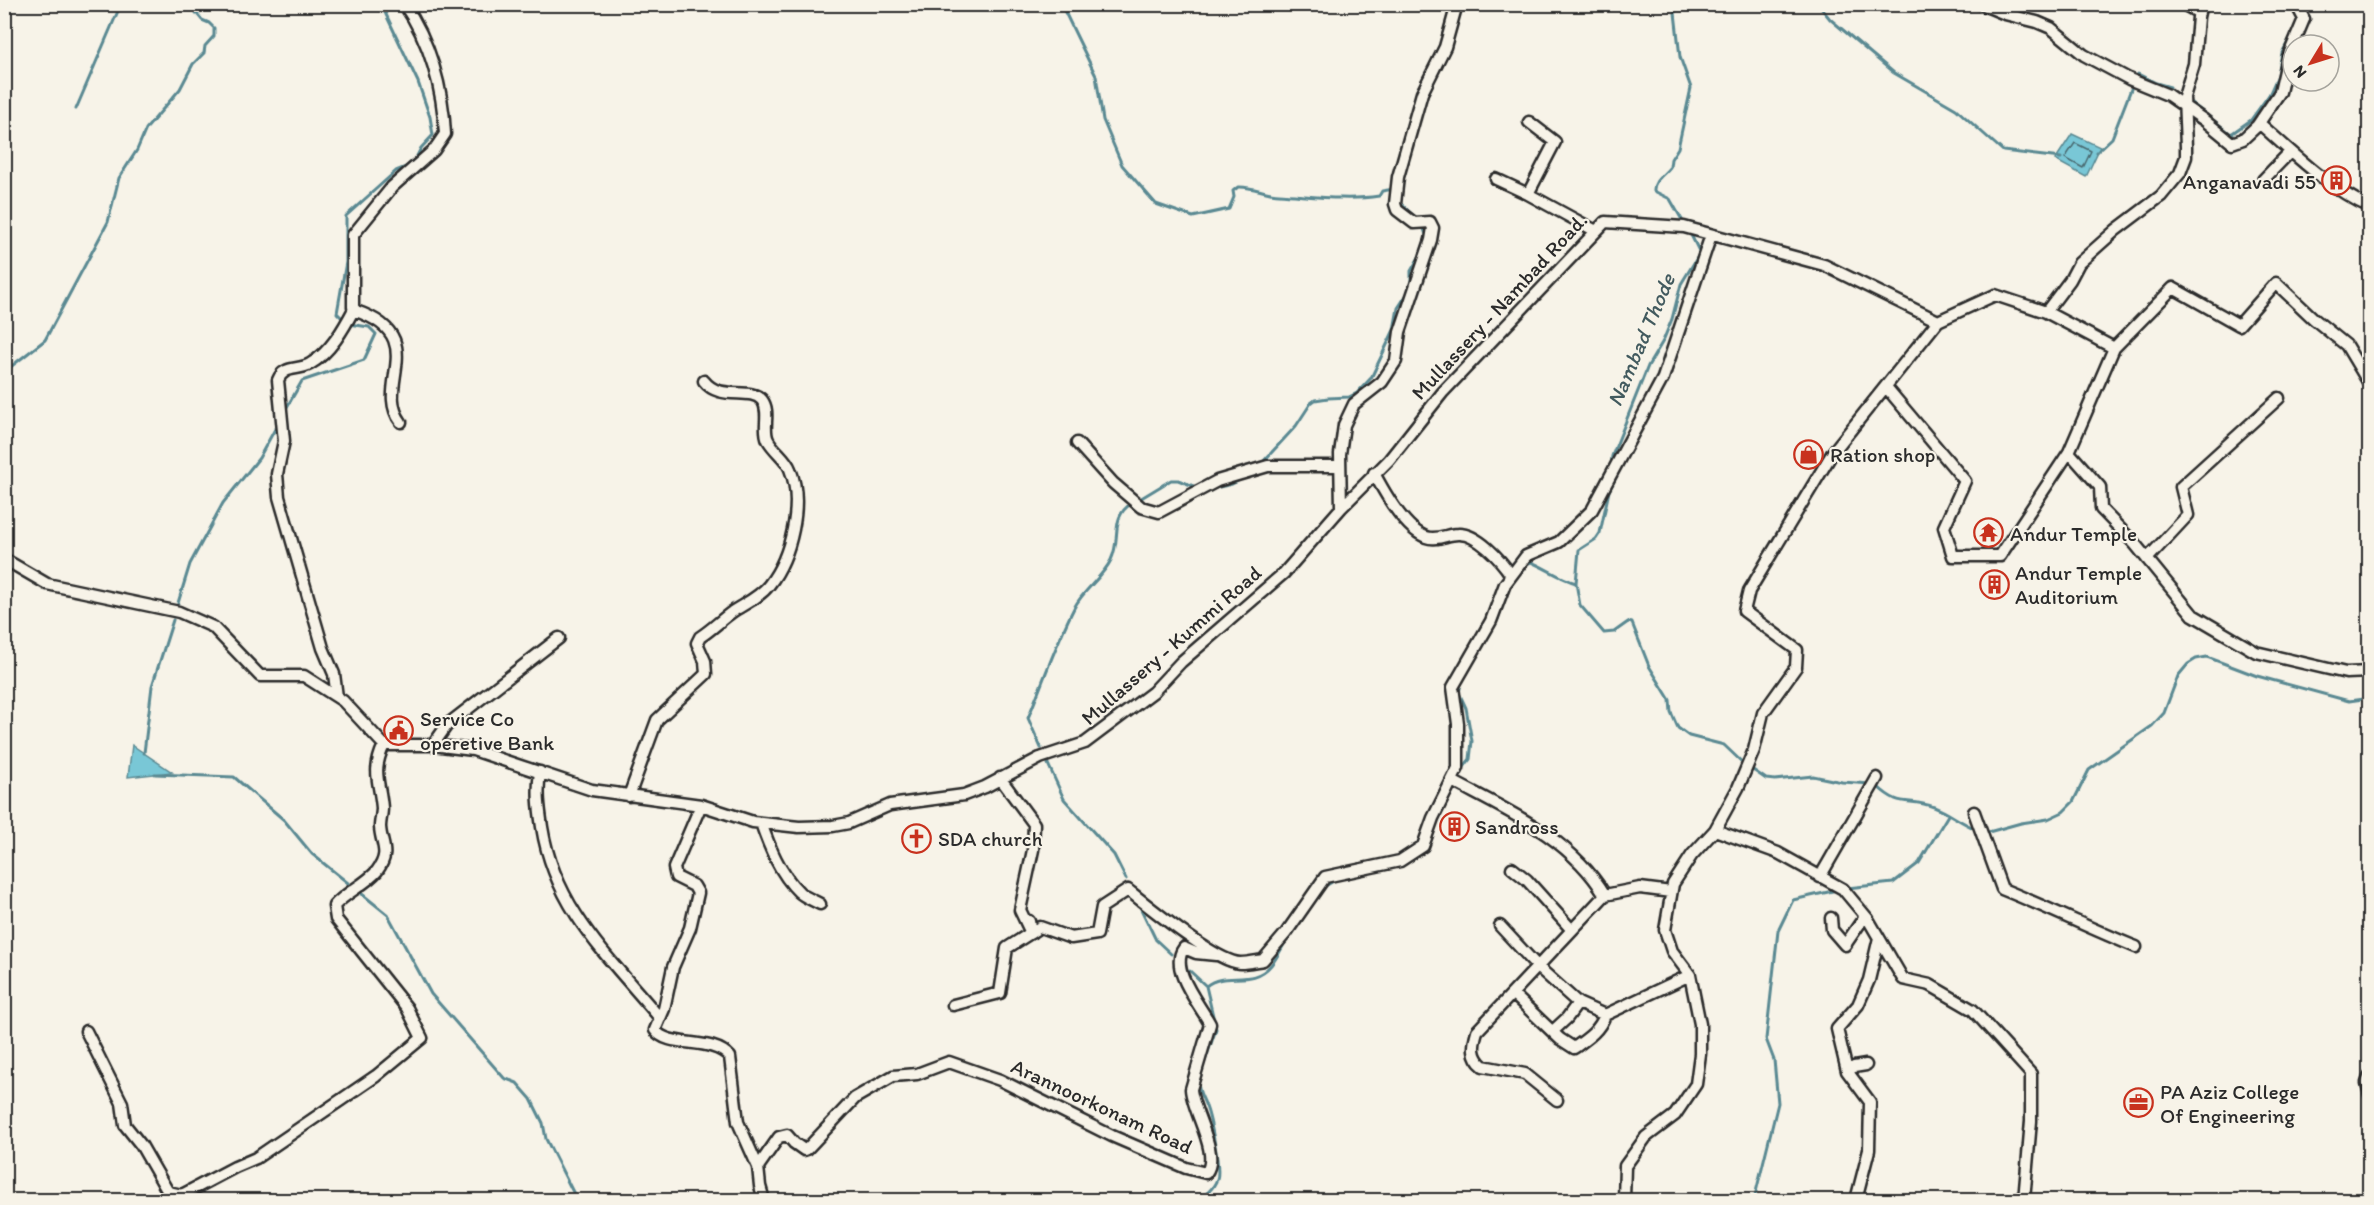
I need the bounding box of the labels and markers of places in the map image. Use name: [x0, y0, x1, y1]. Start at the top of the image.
building icon: Anganavadi 55: [2321, 165, 2353, 197]
place label: Anganavadi 55: [2183, 169, 2316, 194]
shop icon: Ration shop: [1793, 438, 1825, 470]
place label: Ration shop: [1830, 442, 1935, 467]
temple icon: Andur Temple: [1973, 517, 2005, 549]
place label: Andur Temple: [2010, 521, 2137, 546]
place label: Andur Temple Auditorium: [2015, 560, 2142, 609]
building icon: Andur Temple Auditorium: [1978, 568, 2010, 600]
place label: Service Co operetive Bank: [420, 706, 554, 755]
public building icon: Service Co operetive Bank: [383, 714, 415, 746]
building icon: Sandross: [1438, 810, 1470, 842]
place label: Sandross: [1475, 814, 1559, 839]
church icon: SDA church: [901, 822, 933, 854]
place label: SDA church: [938, 826, 1043, 851]
place label: PA Aziz College Of Engineering: [2160, 1079, 2299, 1128]
office icon: PA Aziz College Of Engineering: [2123, 1087, 2155, 1119]

